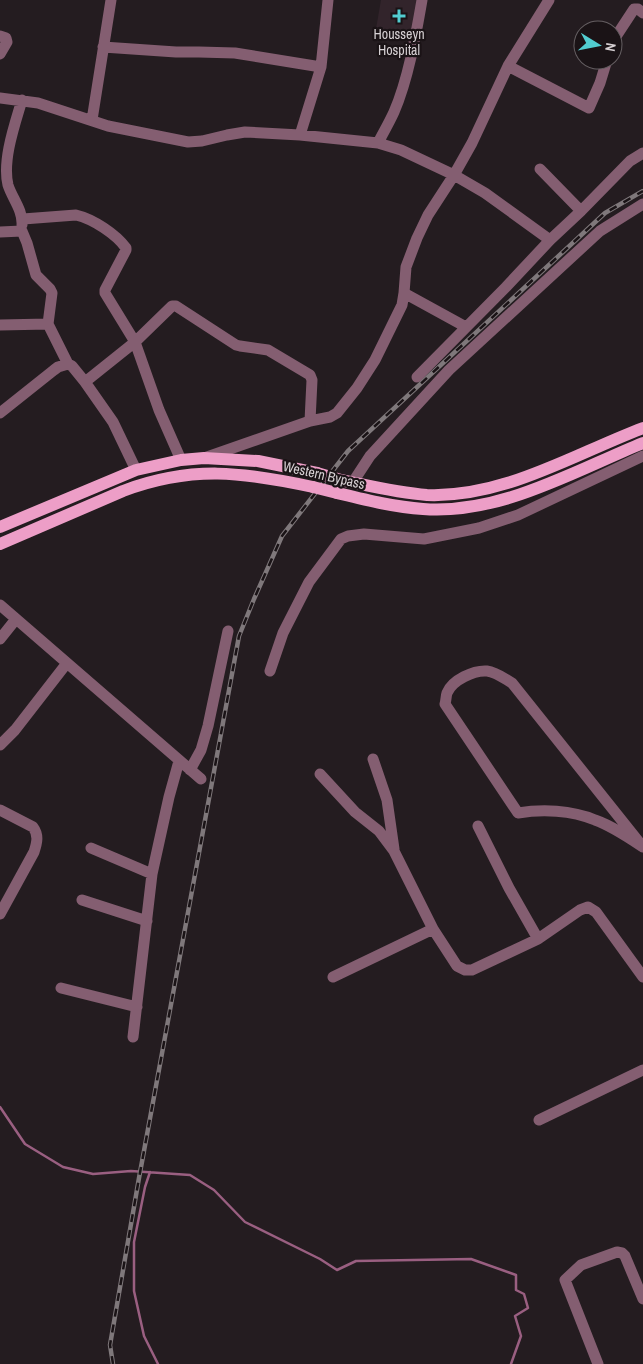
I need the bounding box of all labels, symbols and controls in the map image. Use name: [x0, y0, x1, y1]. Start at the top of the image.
marker: Housseyn Hospital: [392, 9, 406, 23]
north arrow: [573, 20, 623, 70]
place label: Housseyn Hospital: [373, 25, 425, 59]
text: N: [601, 42, 620, 53]
street label: Western Bypass: [281, 457, 367, 493]

